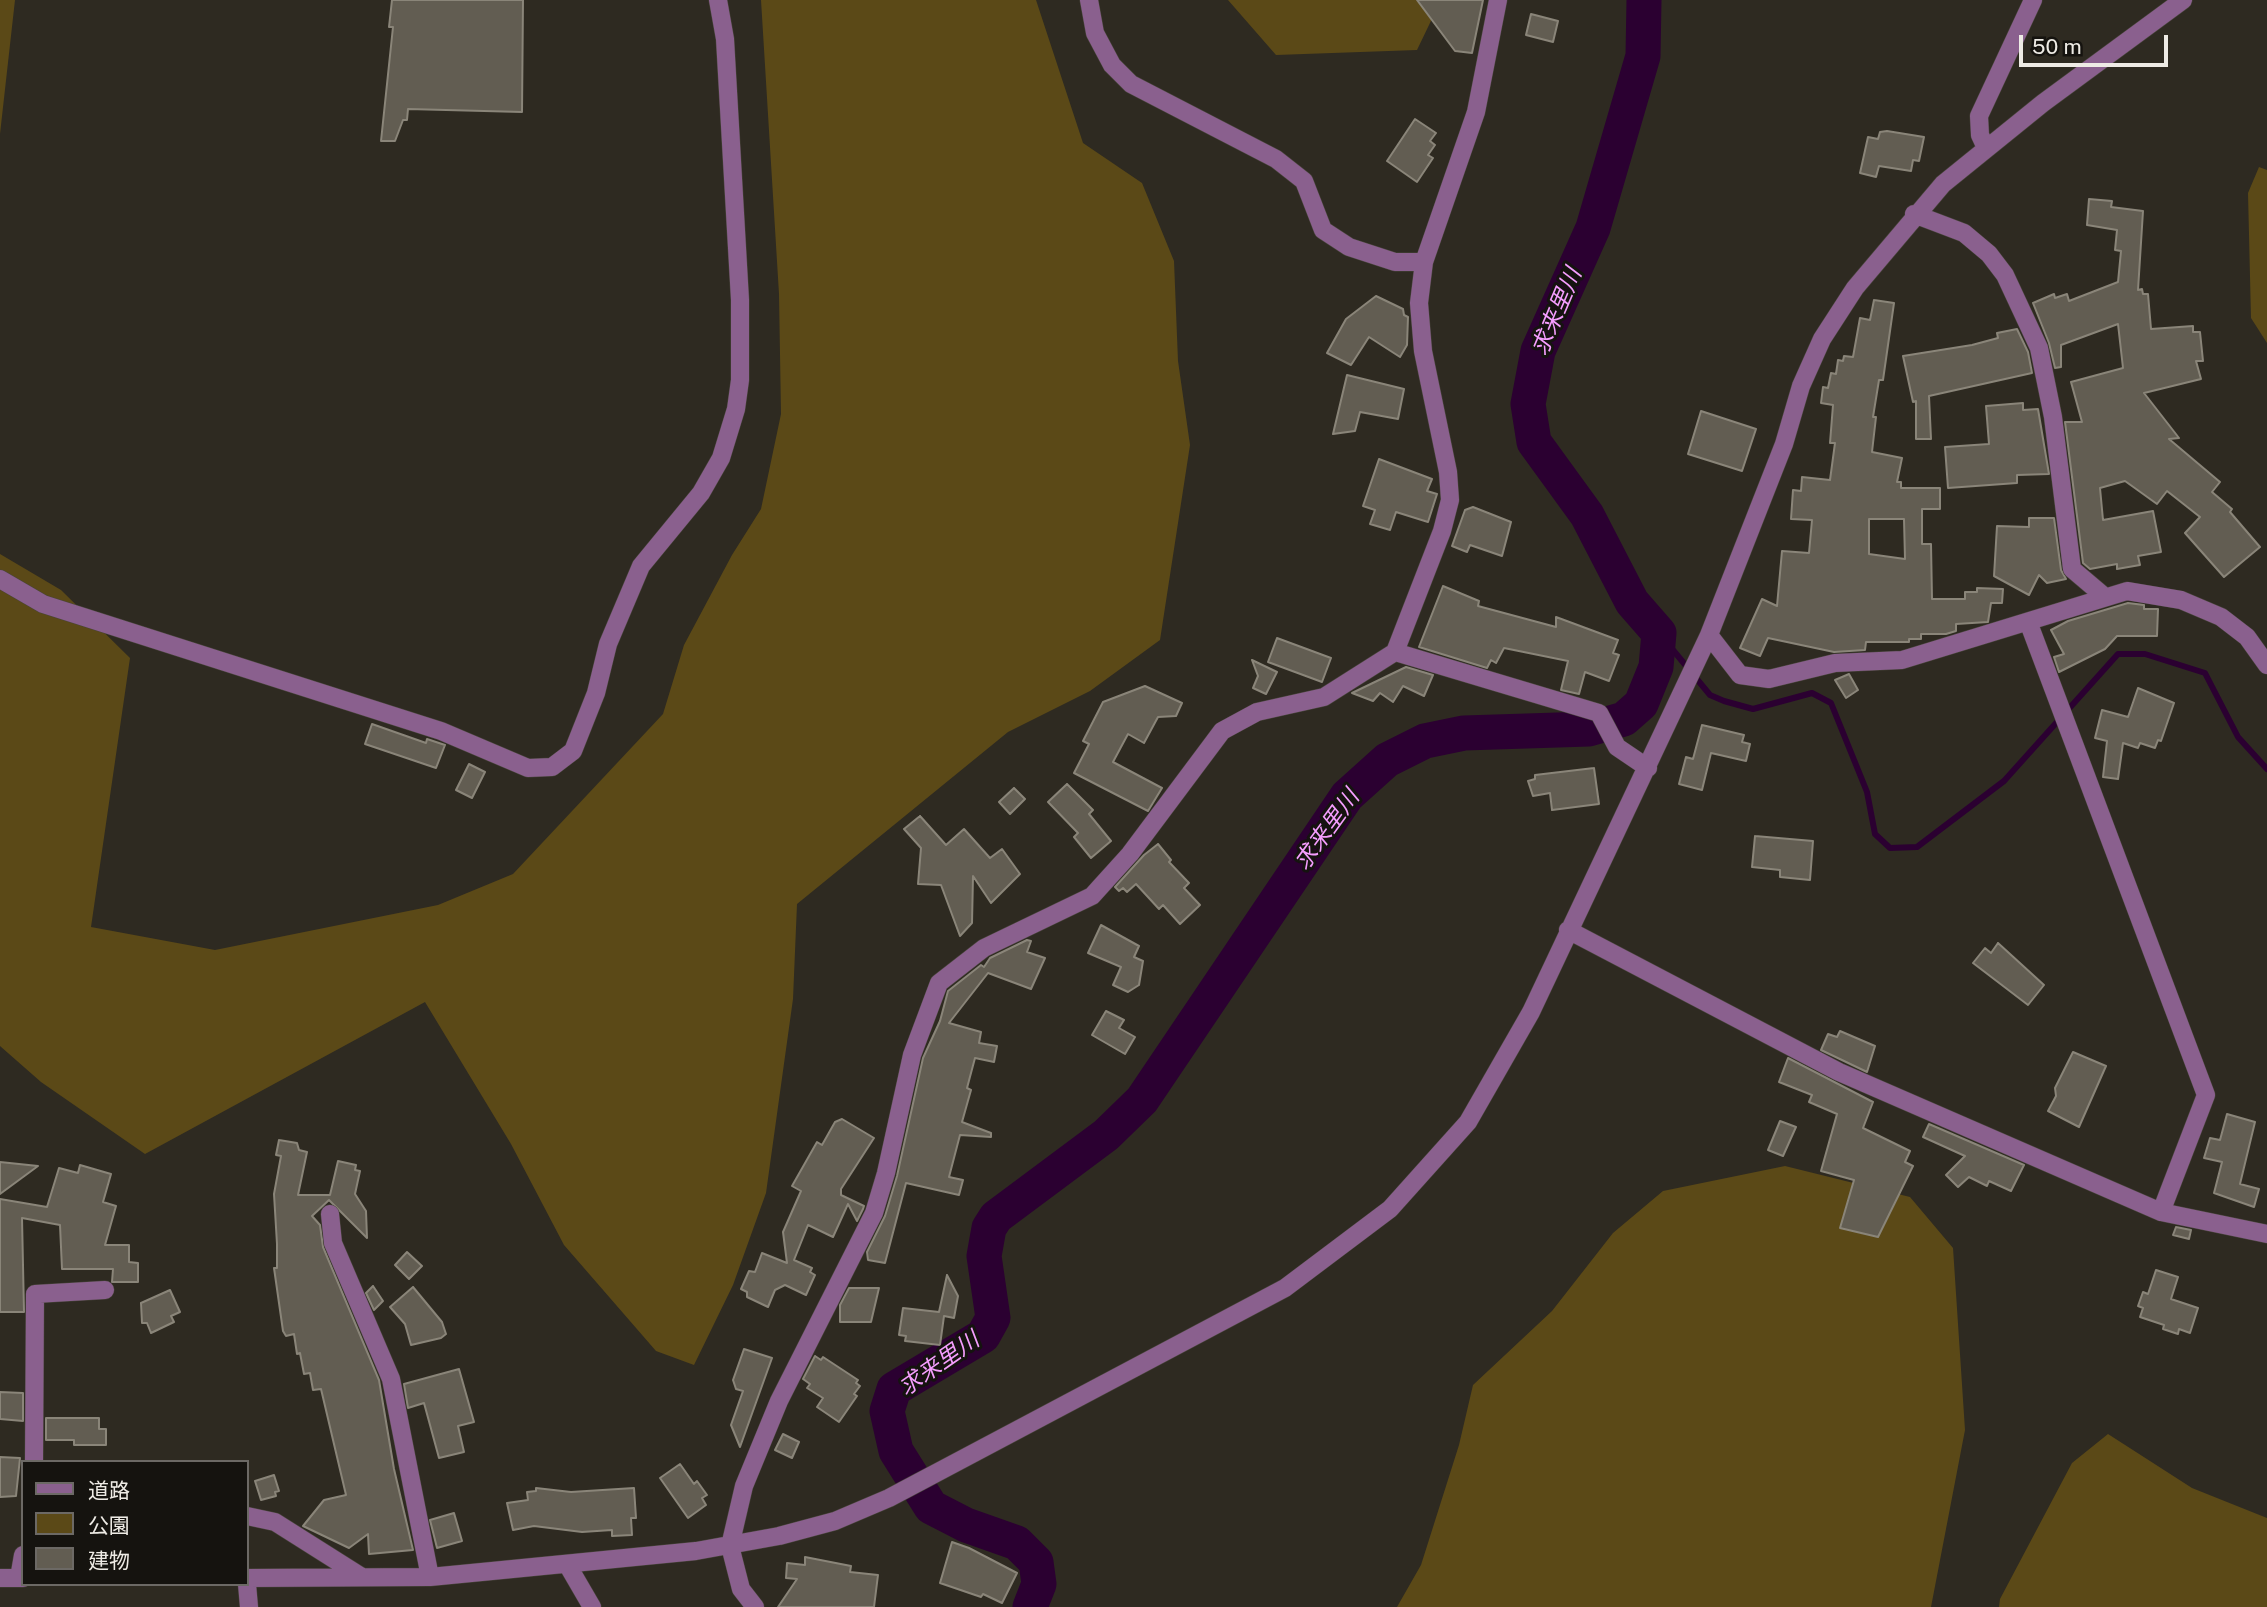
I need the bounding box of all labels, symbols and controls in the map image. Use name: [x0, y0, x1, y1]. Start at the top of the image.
scale bar: [2022, 21, 2171, 65]
text: 50 m: [2032, 34, 2082, 59]
water label: 求来里川: [1526, 264, 1588, 360]
water label: 求来里川: [1289, 785, 1365, 875]
water label: 求来里川: [893, 1326, 985, 1402]
legend: [21, 1460, 248, 1586]
text: 道路: [88, 1478, 130, 1503]
text: 公園: [88, 1513, 130, 1538]
text: 建物: [88, 1548, 130, 1573]

